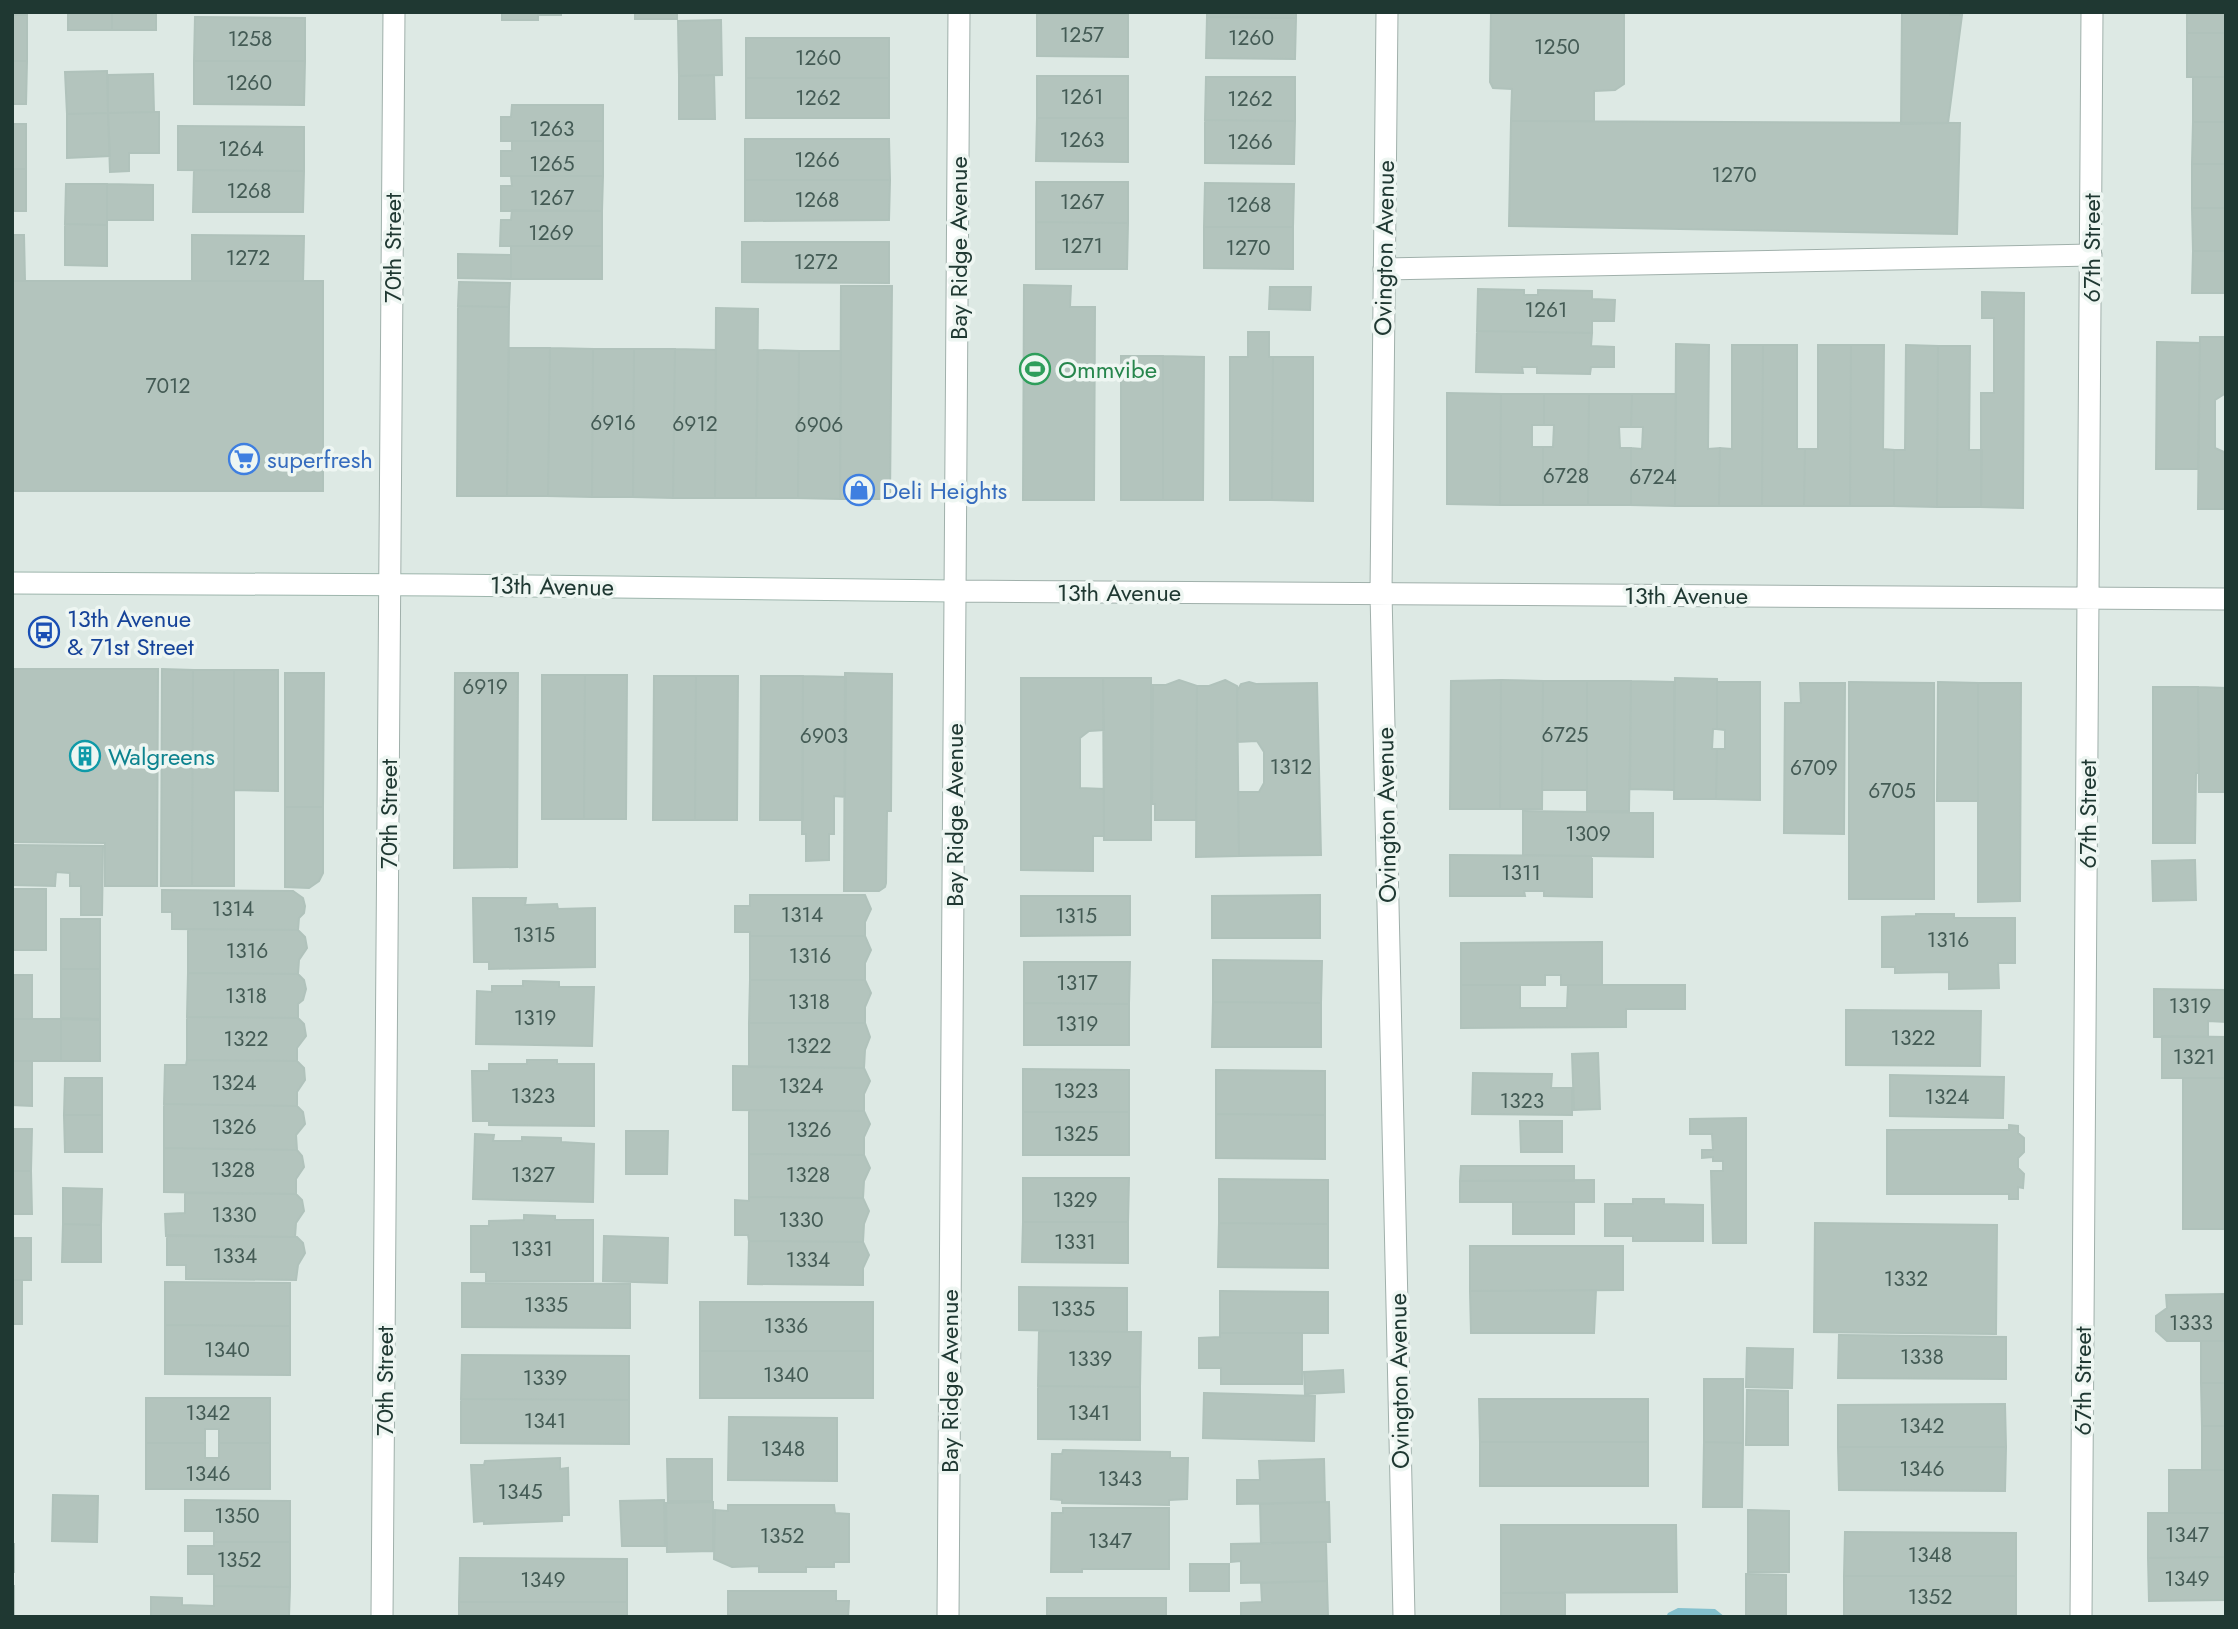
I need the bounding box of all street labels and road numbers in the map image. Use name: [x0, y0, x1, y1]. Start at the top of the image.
street label: Bay Ridge Avenue: [941, 156, 976, 340]
street label: Ovington Avenue: [1365, 160, 1403, 336]
street label: 70th Street: [375, 193, 410, 303]
street label: 67th Street: [2074, 193, 2109, 303]
street label: 13th Avenue: [490, 567, 614, 605]
street label: 13th Avenue: [1057, 575, 1181, 610]
street label: 13th Avenue: [1624, 578, 1748, 613]
street label: Bay Ridge Avenue: [937, 723, 972, 907]
street label: Ovington Avenue: [1367, 727, 1405, 903]
street label: 70th Street: [371, 759, 406, 869]
street label: 67th Street: [2070, 759, 2105, 869]
street label: Bay Ridge Avenue: [932, 1289, 967, 1473]
street label: Ovington Avenue: [1380, 1293, 1418, 1469]
street label: 70th Street: [367, 1326, 402, 1436]
street label: 67th Street: [2065, 1326, 2100, 1436]

